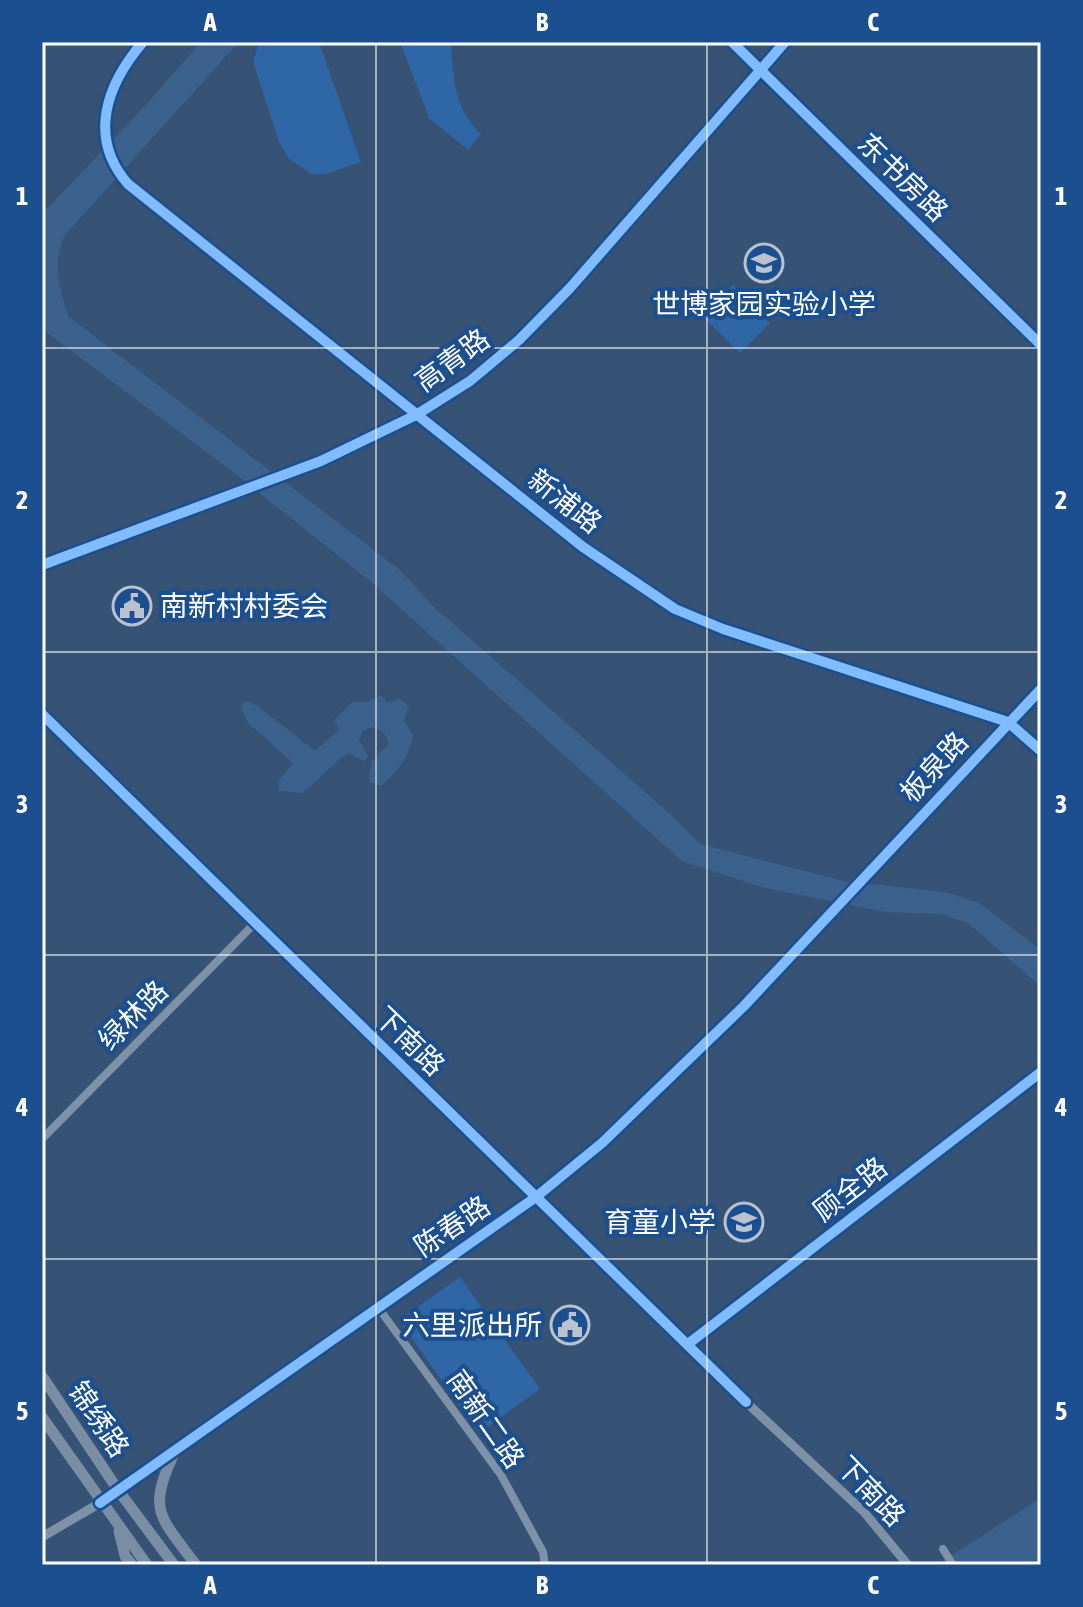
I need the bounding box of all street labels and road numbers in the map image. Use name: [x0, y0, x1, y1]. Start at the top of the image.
street label: 东书房路: [852, 127, 954, 227]
street label: 高青路: [409, 322, 495, 398]
street label: 新浦路: [522, 463, 608, 539]
street label: 板泉路: [894, 725, 974, 809]
street label: 绿林路: [92, 974, 174, 1056]
street label: 下南路: [369, 1000, 451, 1082]
street label: 顾全路: [807, 1151, 893, 1227]
street label: 陈春路: [408, 1189, 496, 1263]
street label: 南新二路: [441, 1364, 531, 1474]
street label: 锦绣路: [62, 1375, 136, 1463]
street label: 下南路: [830, 1450, 912, 1532]

